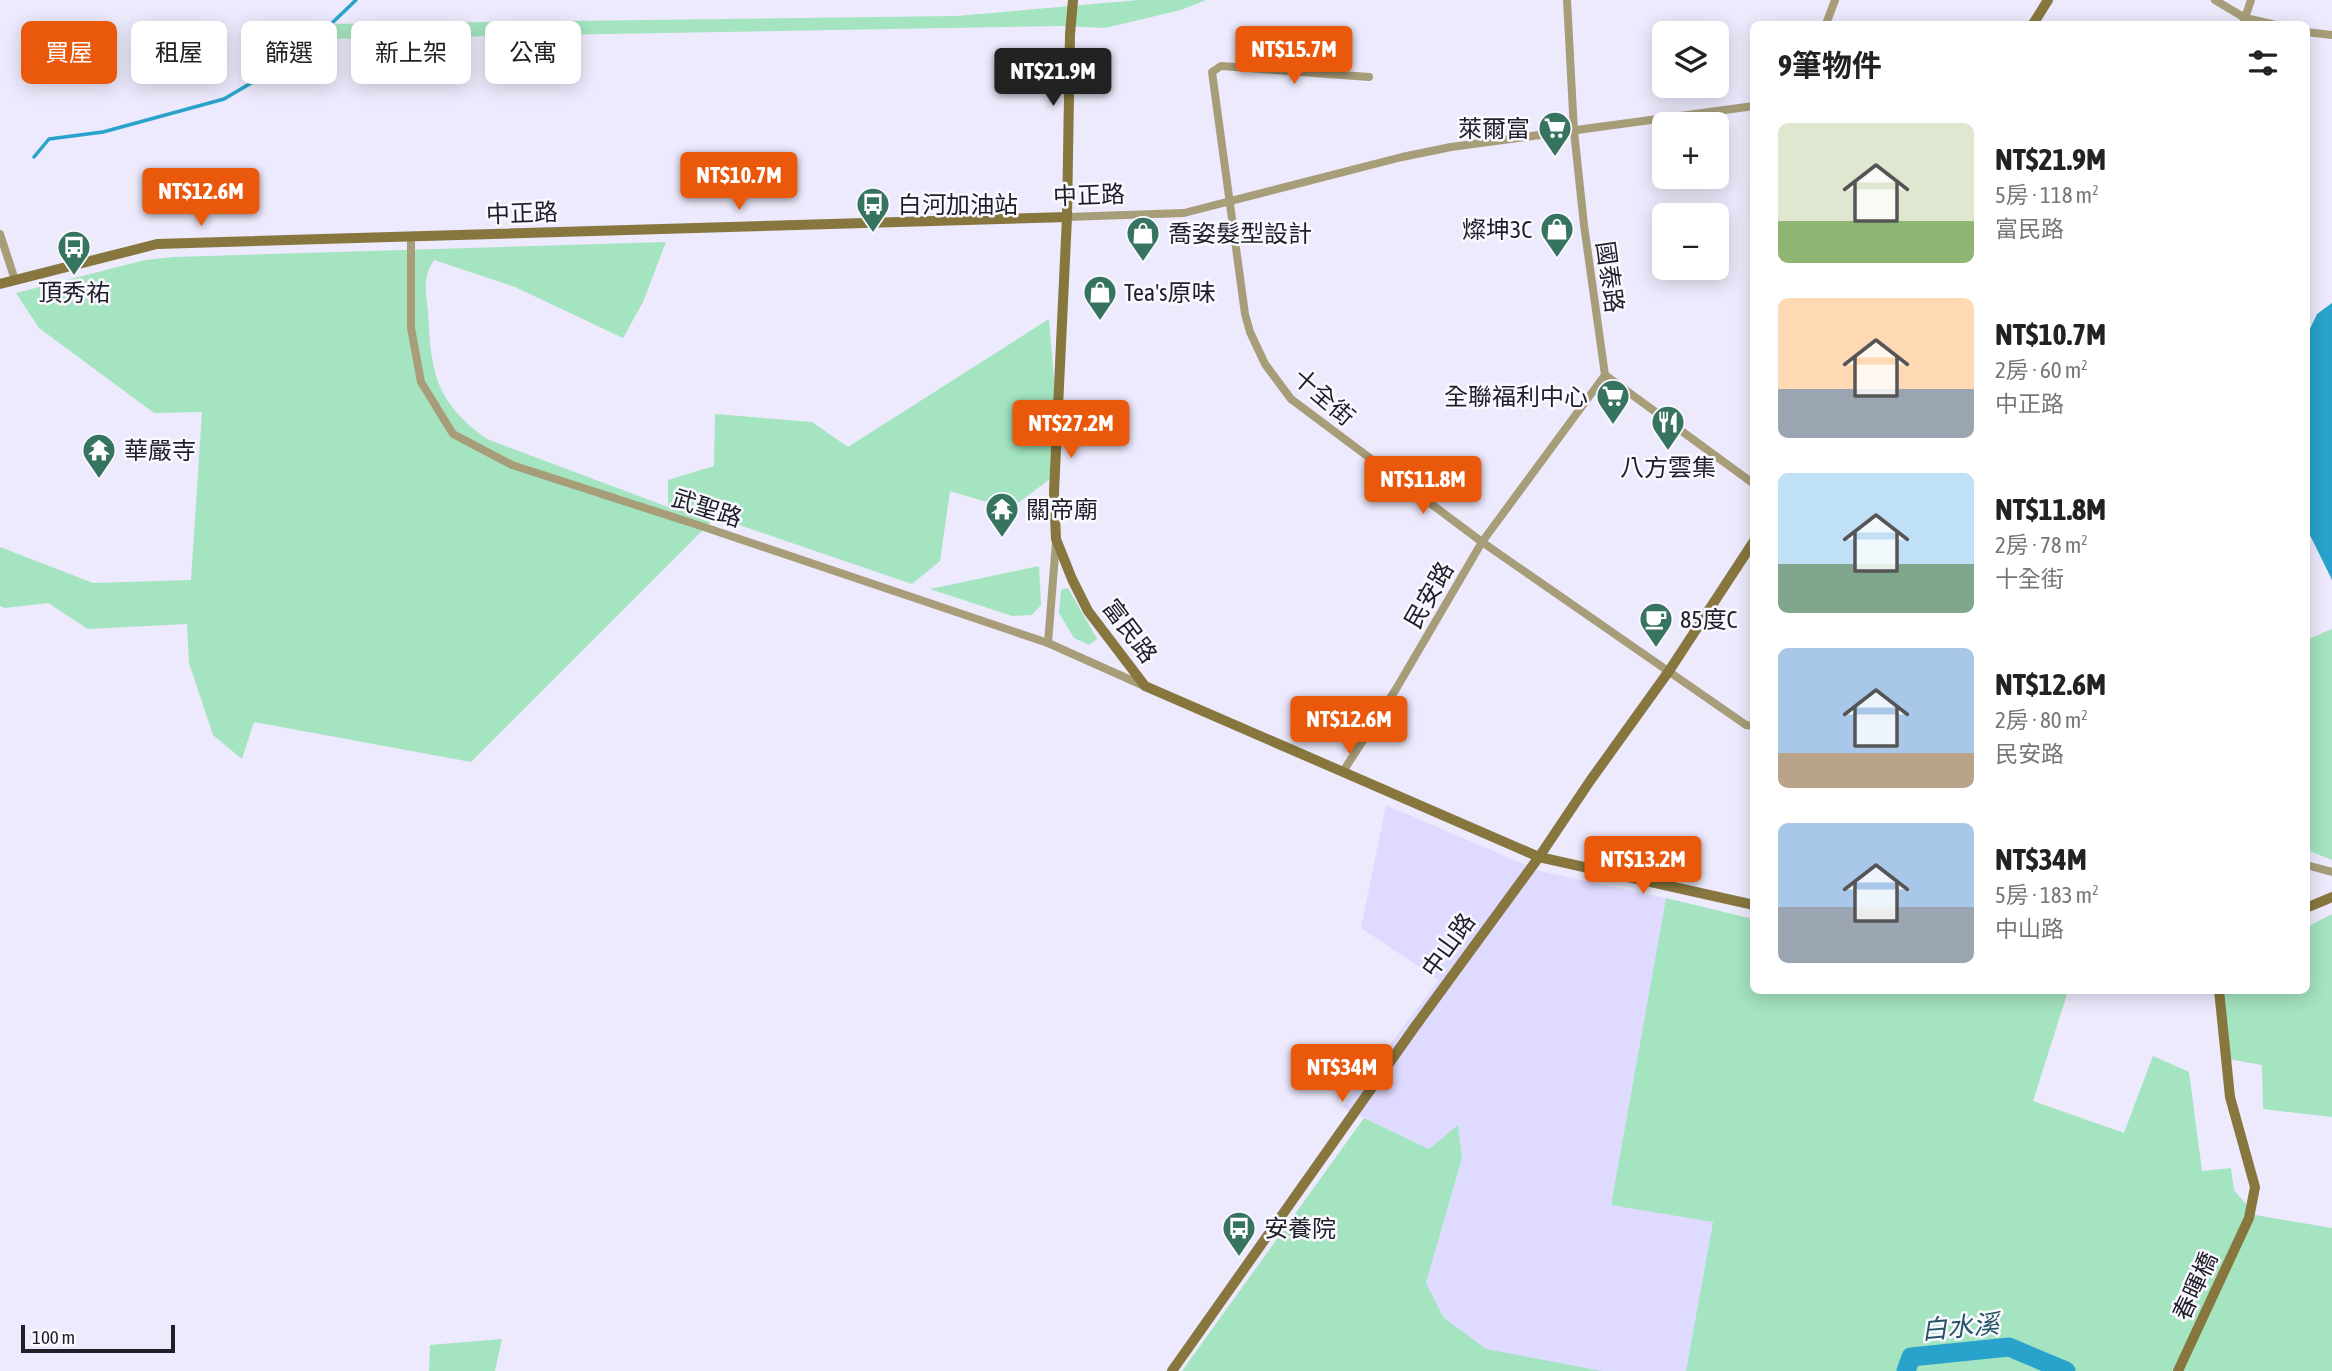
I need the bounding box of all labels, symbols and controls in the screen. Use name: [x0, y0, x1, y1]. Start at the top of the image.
chip: 買屋: [21, 21, 117, 84]
chip: 租屋: [131, 21, 227, 84]
chip: 篩選: [241, 21, 337, 84]
chip: 新上架: [351, 21, 471, 84]
chip: 公寓: [485, 21, 581, 84]
map controls: [1652, 21, 1729, 280]
button: layers: [1652, 21, 1729, 98]
pin: NT$15.7M: [1222, 27, 1366, 86]
text: NT$15.7M: [1251, 36, 1337, 62]
icon: filters: [2244, 44, 2282, 82]
pin: NT$21.9M: [981, 48, 1125, 108]
text: 9筆物件: [1778, 48, 1882, 82]
text: NT$21.9M: [1010, 58, 1096, 84]
supermarket icon: 萊爾富: [1536, 109, 1574, 158]
button: +: [1652, 112, 1729, 189]
place label: 萊爾富: [1458, 115, 1530, 142]
text: NT$21.9M: [1995, 142, 2106, 176]
icon: home: [1834, 151, 1918, 235]
pin: NT$10.7M: [667, 152, 811, 212]
text: NT$10.7M: [696, 162, 782, 188]
pin: NT$12.6M: [129, 168, 273, 228]
text: NT$12.6M: [158, 178, 244, 204]
street label: 中正路: [1053, 180, 1125, 210]
text: 5房 · 118 m²: [1995, 182, 2099, 208]
bus stop icon: 白河加油站: [854, 185, 892, 234]
place label: 白河加油站: [898, 191, 1018, 218]
street label: 中正路: [486, 198, 558, 228]
button: −: [1652, 203, 1729, 280]
shop icon: 燦坤3C: [1538, 210, 1576, 259]
shop icon: 喬姿髮型設計: [1124, 214, 1162, 263]
place label: 燦坤3C: [1462, 216, 1532, 243]
text: 富民路: [1995, 216, 2064, 242]
place label: 喬姿髮型設計: [1168, 220, 1312, 247]
bus stop icon: 頂秀祐: [55, 228, 93, 277]
street label: 國泰路: [1592, 239, 1628, 315]
shop icon: Tea's原味: [1081, 273, 1119, 322]
place label: 頂秀祐: [38, 279, 110, 306]
place label: Tea's原味: [1124, 279, 1216, 306]
text: NT$10.7M: [1995, 317, 2106, 351]
icon: home: [1834, 326, 1918, 410]
text: 2房 · 60 m²: [1995, 357, 2088, 383]
street label: 十全街: [1288, 363, 1360, 431]
supermarket icon: 全聯福利中心: [1594, 377, 1632, 426]
place label: 全聯福利中心: [1444, 383, 1588, 410]
text: 中正路: [1995, 391, 2064, 417]
pin: NT$27.2M: [999, 400, 1143, 460]
restaurant icon: 八方雲集: [1649, 403, 1687, 452]
text: NT$27.2M: [1028, 410, 1114, 436]
temple icon: 華嚴寺: [80, 431, 118, 480]
place label: 華嚴寺: [124, 437, 196, 464]
place label: 八方雲集: [1620, 454, 1716, 481]
pin: NT$11.8M: [1351, 456, 1495, 516]
text: NT$11.8M: [1380, 466, 1466, 492]
street label: 武聖路: [669, 484, 745, 532]
temple icon: 關帝廟: [983, 490, 1021, 539]
text: NT$11.8M: [1995, 492, 2106, 526]
place label: 關帝廟: [1026, 496, 1098, 523]
icon: home: [1834, 501, 1918, 585]
text: 2房 · 78 m²: [1995, 532, 2088, 558]
street label: 民安路: [1399, 557, 1459, 633]
text: 十全街: [1995, 566, 2064, 592]
street label: 富民路: [1098, 594, 1162, 668]
cafe icon: 85度C: [1637, 600, 1675, 649]
place label: 85度C: [1680, 606, 1738, 633]
text: NT$12.6M: [1995, 667, 2106, 701]
icon: home: [1834, 676, 1918, 760]
pin: NT$12.6M: [1277, 696, 1421, 756]
text: NT$12.6M: [1306, 706, 1392, 732]
text: 2房 · 80 m²: [1995, 707, 2088, 733]
text: 民安路: [1995, 741, 2064, 767]
pin: NT$13.2M: [1571, 836, 1715, 896]
text: NT$34M: [1995, 842, 2087, 876]
text: NT$13.2M: [1600, 846, 1686, 872]
icon: home: [1834, 851, 1918, 935]
text: 5房 · 183 m²: [1995, 882, 2099, 908]
street label: 中山路: [1416, 908, 1480, 982]
text: 中山路: [1995, 916, 2064, 942]
pin: NT$34M: [1285, 1044, 1399, 1104]
text: NT$34M: [1307, 1054, 1377, 1080]
bus stop icon: 安養院: [1220, 1209, 1258, 1258]
place label: 安養院: [1264, 1215, 1336, 1242]
street label: 春暉橋: [2168, 1248, 2222, 1324]
water label: 白水溪: [1920, 1308, 2004, 1345]
scale bar: [21, 1322, 175, 1354]
text: 100 m: [32, 1326, 75, 1348]

